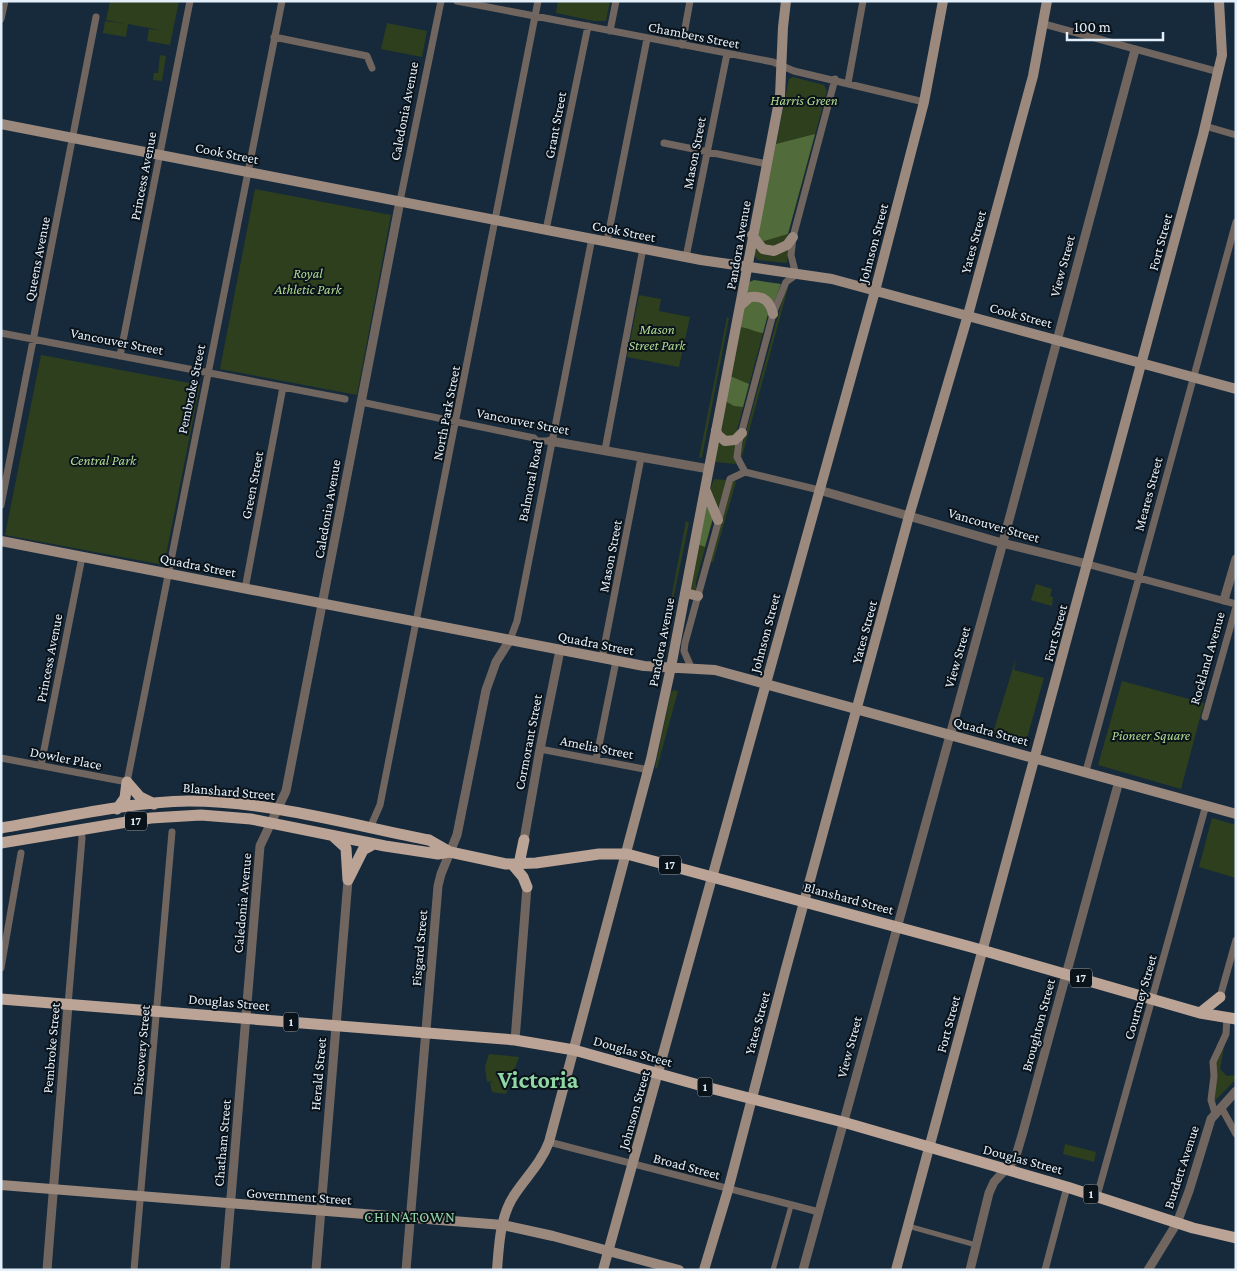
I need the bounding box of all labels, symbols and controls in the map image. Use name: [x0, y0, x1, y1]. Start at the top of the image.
scale bar: [1067, 10, 1163, 42]
street label: Chambers Street: [647, 18, 741, 52]
text: 100 m: [1074, 19, 1111, 35]
street label: Caledonia Avenue: [387, 60, 421, 162]
street label: Grant Street: [541, 90, 569, 160]
park label: Harris Green: [770, 92, 838, 108]
street label: Mason Street: [679, 115, 709, 191]
street label: Princess Avenue: [127, 130, 159, 222]
street label: Cook Street: [194, 139, 260, 167]
street label: Pandora Avenue: [722, 199, 754, 291]
street label: Johnson Street: [854, 201, 891, 286]
street label: Yates Street: [957, 208, 989, 275]
street label: Fort Street: [1145, 211, 1175, 272]
street label: Queens Avenue: [21, 215, 53, 303]
street label: Cook Street: [591, 217, 657, 245]
street label: View Street: [1046, 233, 1078, 299]
park label: Royal Athletic Park: [273, 265, 342, 297]
street label: Cook Street: [988, 299, 1054, 331]
park label: Mason Street Park: [629, 321, 686, 353]
street label: Vancouver Street: [69, 324, 165, 358]
street label: Pembroke Street: [174, 342, 208, 435]
street label: North Park Street: [429, 364, 463, 462]
street label: Vancouver Street: [475, 404, 571, 438]
street label: Balmoral Road: [514, 439, 546, 523]
street label: Green Street: [238, 449, 266, 520]
park label: Central Park: [70, 452, 137, 468]
street label: Meares Street: [1130, 455, 1166, 533]
street label: Caledonia Avenue: [310, 458, 344, 560]
street label: Vancouver Street: [946, 504, 1042, 546]
street label: Mason Street: [595, 518, 625, 594]
street label: Quadra Street: [159, 550, 238, 580]
street label: Johnson Street: [746, 591, 783, 676]
street label: Pandora Avenue: [645, 596, 677, 688]
street label: Yates Street: [848, 598, 880, 665]
street label: Fort Street: [1040, 602, 1070, 663]
street label: Rockland Avenue: [1186, 610, 1228, 706]
street label: Princess Avenue: [33, 612, 65, 704]
street label: View Street: [941, 624, 974, 690]
street label: Quadra Street: [557, 628, 636, 658]
street label: Cormorant Street: [511, 692, 545, 791]
street label: Quadra Street: [952, 713, 1031, 749]
park label: Pioneer Square: [1112, 727, 1191, 743]
street label: Amelia Street: [559, 732, 636, 762]
street label: Dowler Place: [29, 743, 103, 773]
street label: Blanshard Street: [182, 779, 276, 803]
road number: 17: [125, 811, 147, 830]
street label: Caledonia Avenue: [230, 852, 254, 954]
road number: 17: [659, 856, 681, 874]
street label: Blanshard Street: [802, 878, 896, 918]
street label: Fisgard Street: [408, 909, 430, 987]
street label: Courtney Street: [1120, 952, 1160, 1041]
road number: 17: [1070, 968, 1092, 988]
street label: Broughton Street: [1018, 976, 1058, 1073]
street label: Yates Street: [741, 989, 773, 1056]
street label: Douglas Street: [188, 990, 271, 1014]
street label: Fort Street: [933, 993, 963, 1054]
street label: Pembroke Street: [39, 1002, 63, 1094]
street label: Discovery Street: [129, 1004, 153, 1096]
road number: 1: [284, 1012, 298, 1032]
street label: View Street: [833, 1014, 865, 1080]
street label: Douglas Street: [592, 1032, 675, 1070]
street label: Herald Street: [307, 1037, 329, 1111]
district label: Victoria: [497, 1066, 579, 1093]
street label: Johnson Street: [615, 1068, 653, 1153]
road number: 1: [698, 1078, 712, 1096]
street label: Chatham Street: [210, 1098, 234, 1187]
street label: Burdett Avenue: [1160, 1123, 1202, 1211]
street label: Douglas Street: [982, 1141, 1065, 1177]
street label: Broad Street: [652, 1149, 723, 1183]
street label: Government Street: [246, 1184, 353, 1208]
road number: 1: [1084, 1184, 1098, 1204]
district label: CHINATOWN: [364, 1209, 456, 1225]

